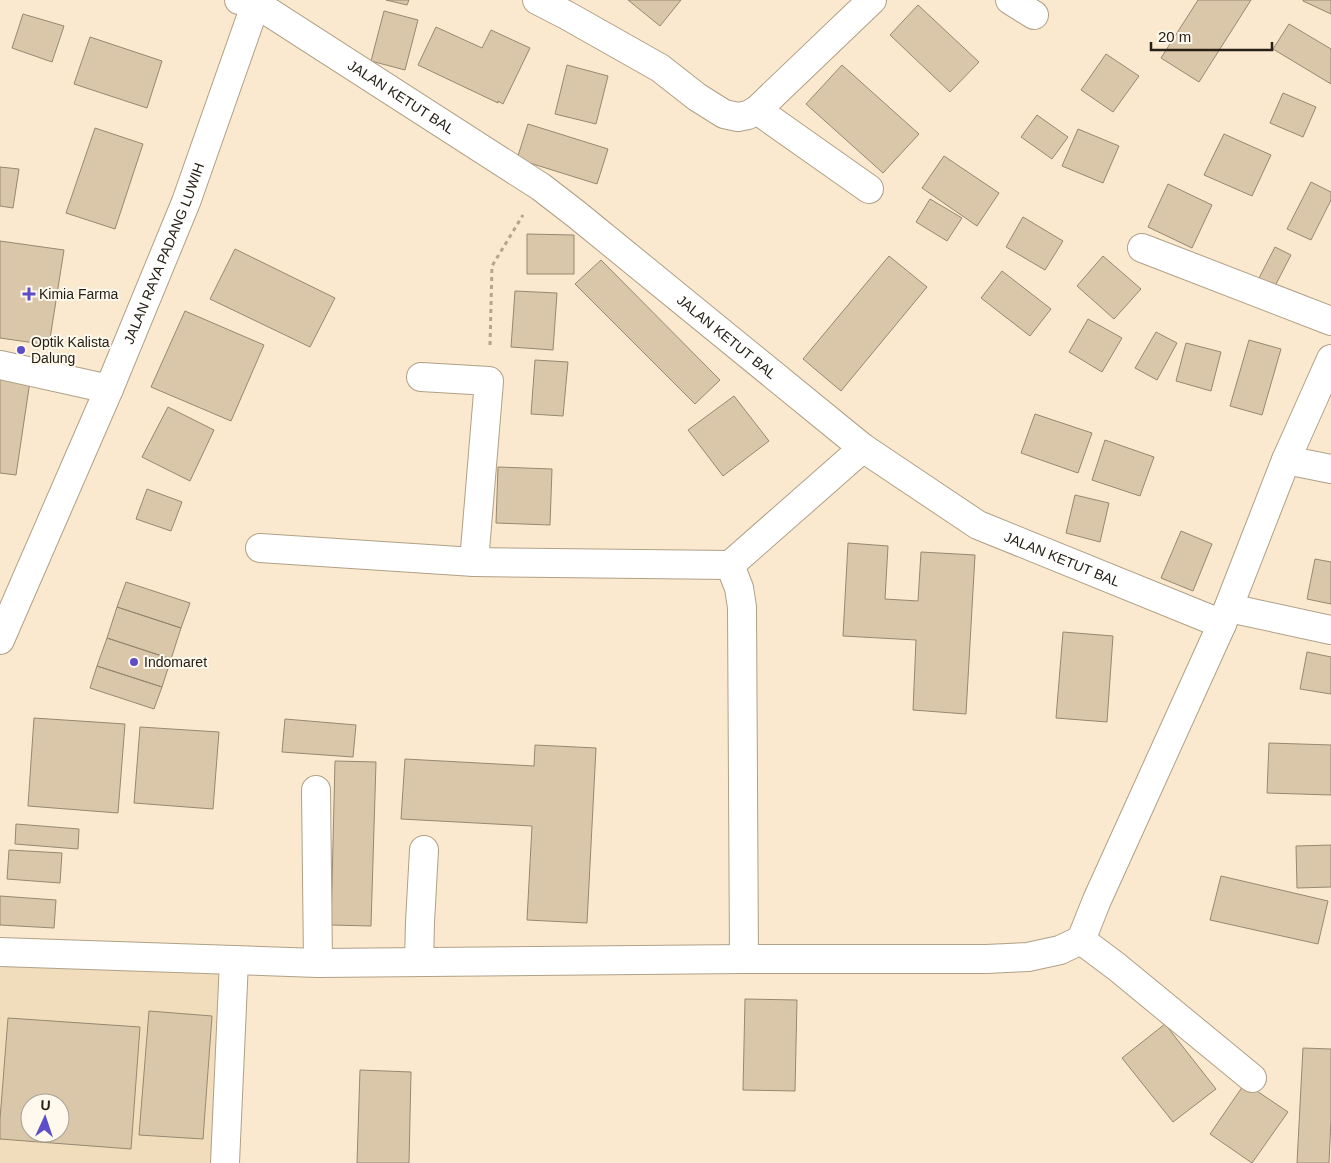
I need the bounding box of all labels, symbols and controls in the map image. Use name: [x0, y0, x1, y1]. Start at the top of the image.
scale bar: [1151, 20, 1272, 52]
text: 20 m: [1158, 28, 1191, 45]
street label: JALAN KETUT BAL: [345, 57, 458, 137]
street label: JALAN RAYA PADANG LUWIH: [120, 161, 207, 346]
place label: Kimia Farma: [39, 286, 119, 302]
marker: Kimia Farma: [23, 288, 35, 300]
street label: JALAN KETUT BAL: [674, 292, 780, 382]
place label: Optik Kalista Dalung: [31, 334, 110, 366]
marker: Optik Kalista Dalung: [15, 344, 27, 356]
street label: JALAN KETUT BAL: [1002, 528, 1123, 590]
place label: Indomaret: [144, 654, 207, 670]
marker: Indomaret: [128, 656, 140, 668]
north arrow: [20, 1093, 70, 1143]
text: U: [40, 1097, 51, 1113]

